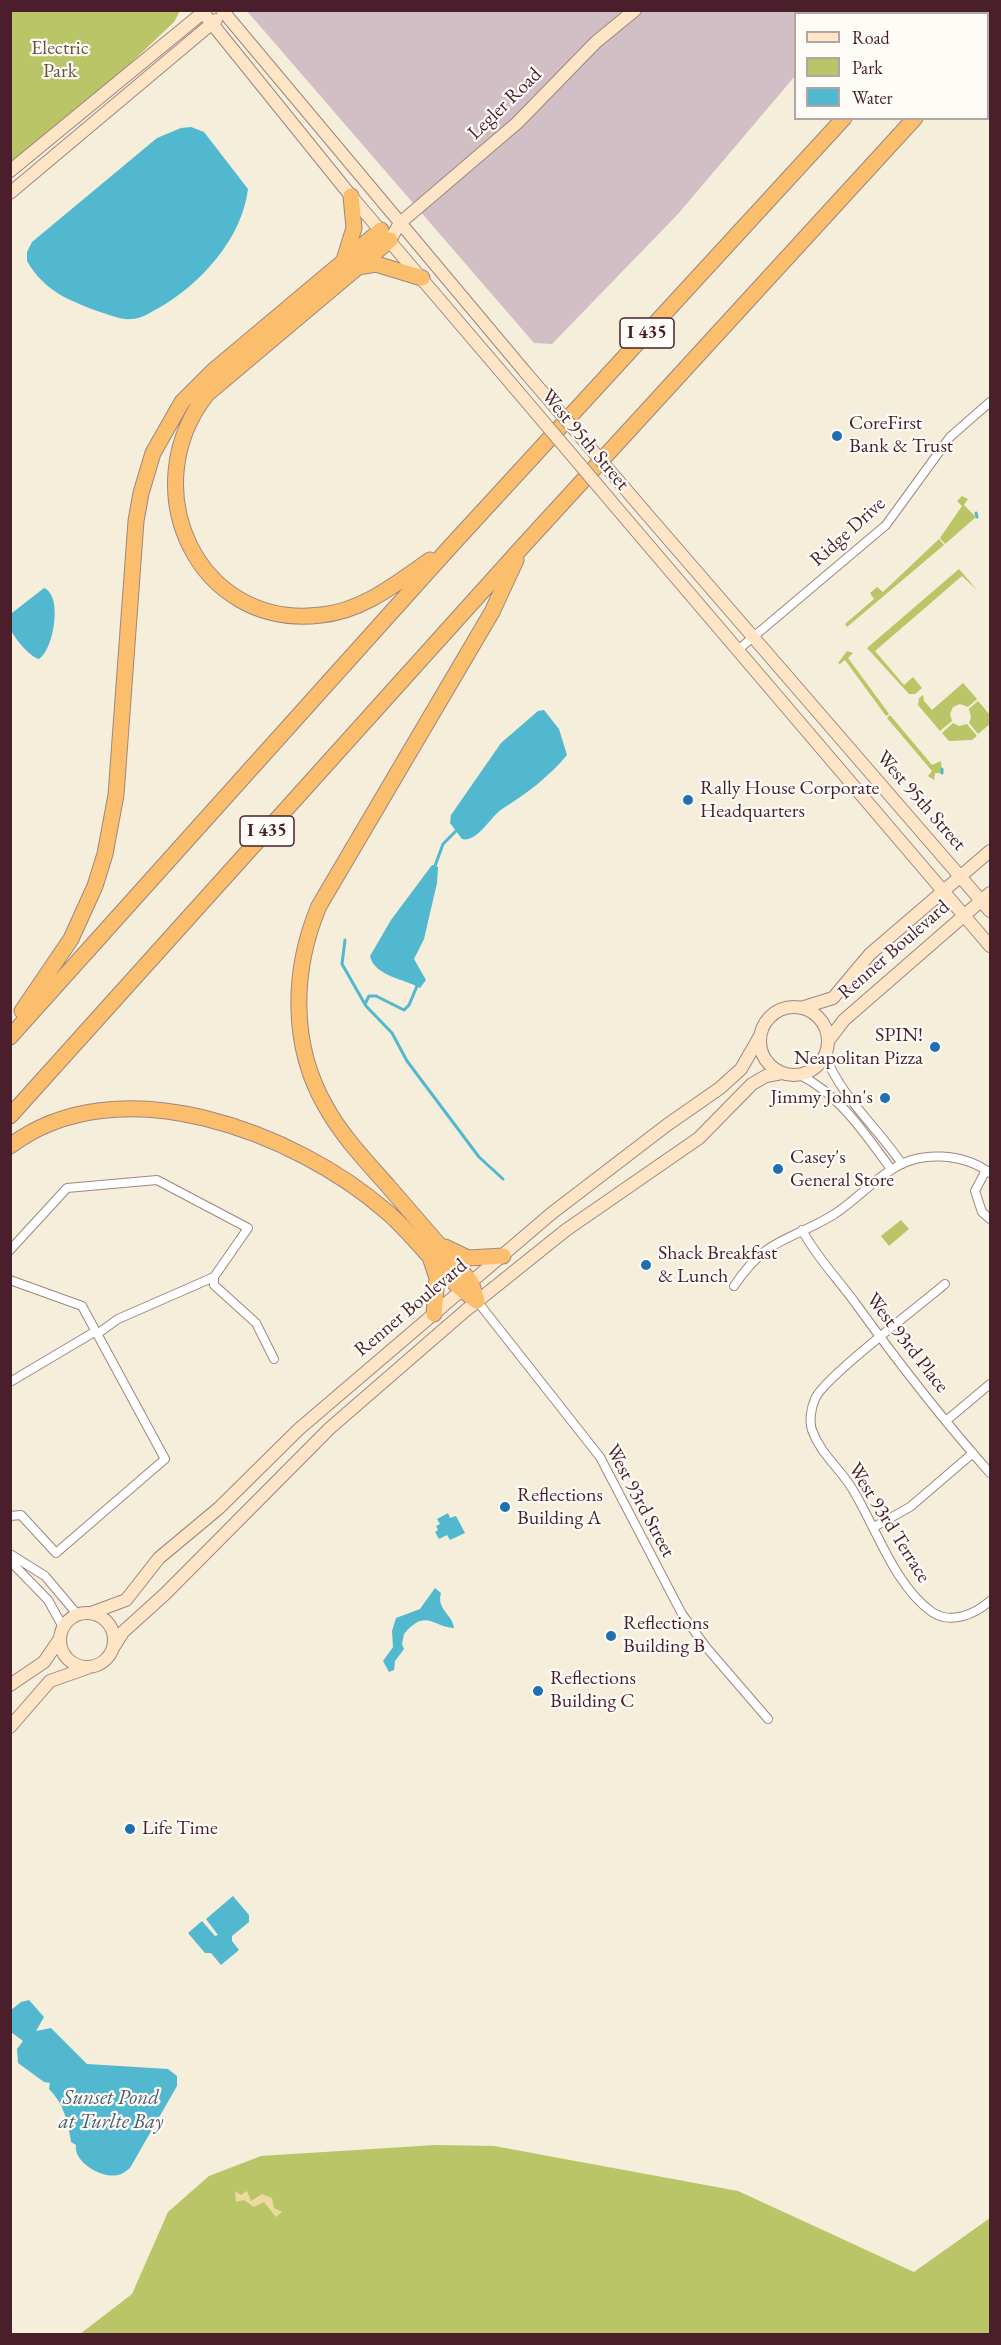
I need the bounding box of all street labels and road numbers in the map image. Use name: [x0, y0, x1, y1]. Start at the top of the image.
street label: Legler Road: [463, 63, 547, 145]
road number: I 435: [620, 318, 674, 348]
street label: West 95th Street: [536, 385, 634, 495]
street label: Ridge Drive: [806, 492, 890, 572]
street label: West 95th Street: [871, 746, 971, 856]
road number: I 435: [240, 816, 294, 846]
street label: Renner Boulevard: [833, 895, 955, 1005]
street label: Renner Boulevard: [350, 1254, 472, 1362]
street label: West 93rd Place: [861, 1288, 953, 1398]
street label: West 93rd Street: [600, 1440, 680, 1562]
street label: West 93rd Terrace: [843, 1459, 935, 1587]

